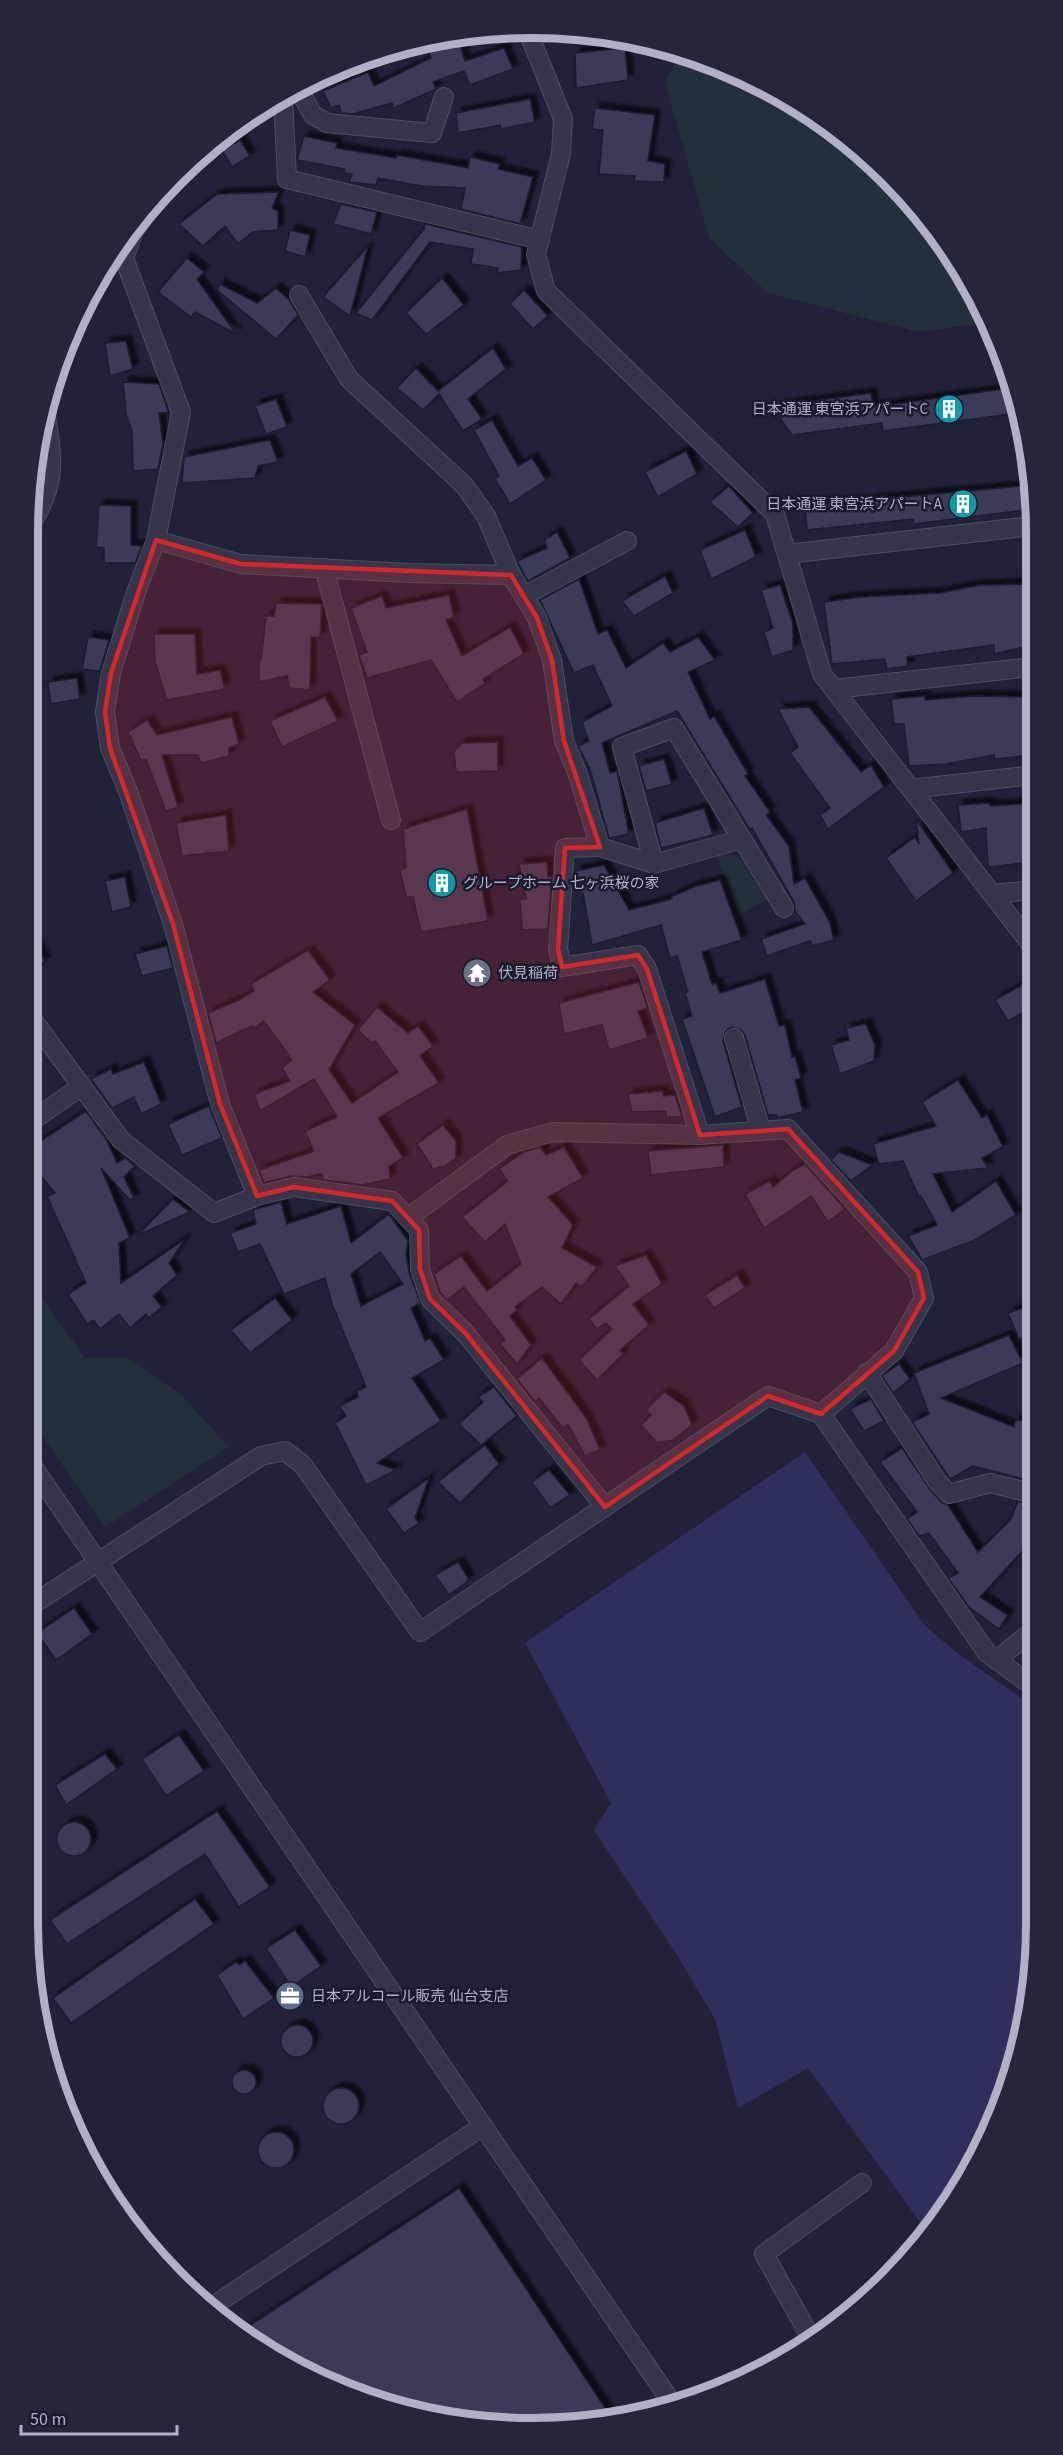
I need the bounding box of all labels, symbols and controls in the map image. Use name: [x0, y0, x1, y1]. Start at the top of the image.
building icon: 日本通運 東宮浜アパートC: [933, 393, 965, 425]
place label: 日本通運 東宮浜アパートC: [752, 399, 928, 420]
building icon: 日本通運 東宮浜アパートA: [947, 488, 979, 520]
place label: 日本通運 東宮浜アパートA: [766, 494, 943, 515]
building icon: グループホーム 七ヶ浜桜の家: [426, 867, 458, 899]
place label: グループホーム 七ヶ浜桜の家: [463, 873, 660, 894]
temple icon: 伏見稲荷: [461, 957, 493, 989]
place label: 伏見稲荷: [498, 963, 558, 984]
office icon: 日本アルコール販売 仙台支店: [274, 1980, 306, 2012]
place label: 日本アルコール販売 仙台支店: [311, 1986, 509, 2007]
scale bar: [21, 2398, 177, 2436]
text: 50 m: [30, 2407, 66, 2432]

